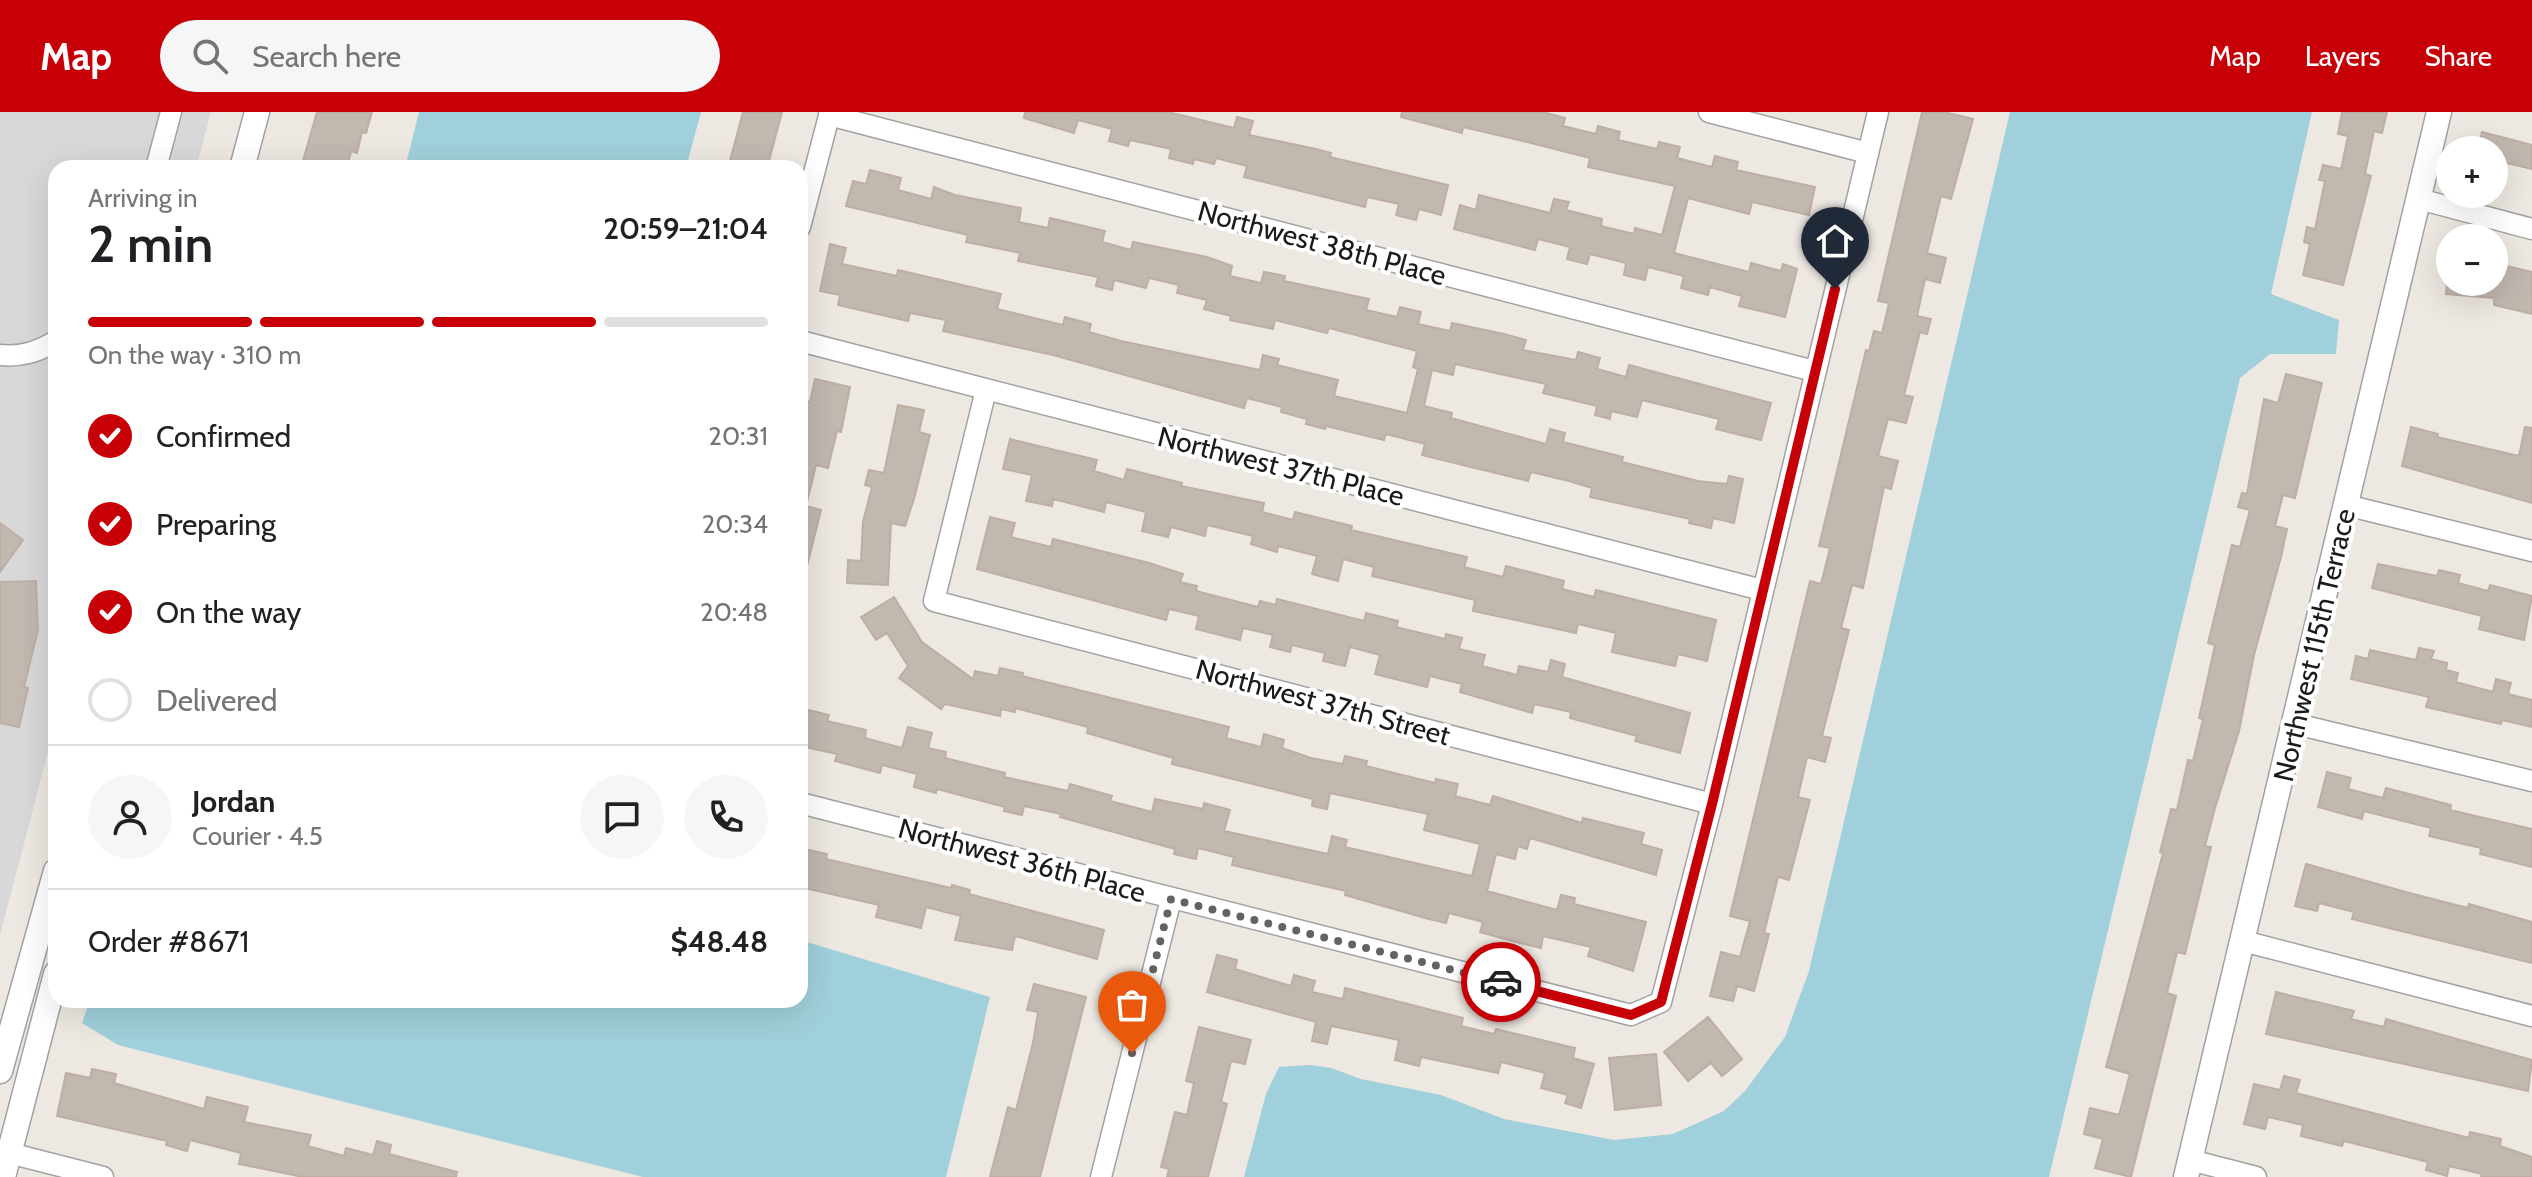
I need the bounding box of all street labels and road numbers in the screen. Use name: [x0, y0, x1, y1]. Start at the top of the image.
street label: Northwest 38th Place: [1194, 194, 1450, 292]
street label: Northwest 37th Place: [1154, 419, 1408, 513]
street label: Northwest 115th Terrace: [2266, 505, 2362, 785]
street label: Northwest 37th Street: [1192, 652, 1454, 752]
street label: Northwest 36th Place: [895, 811, 1149, 909]

